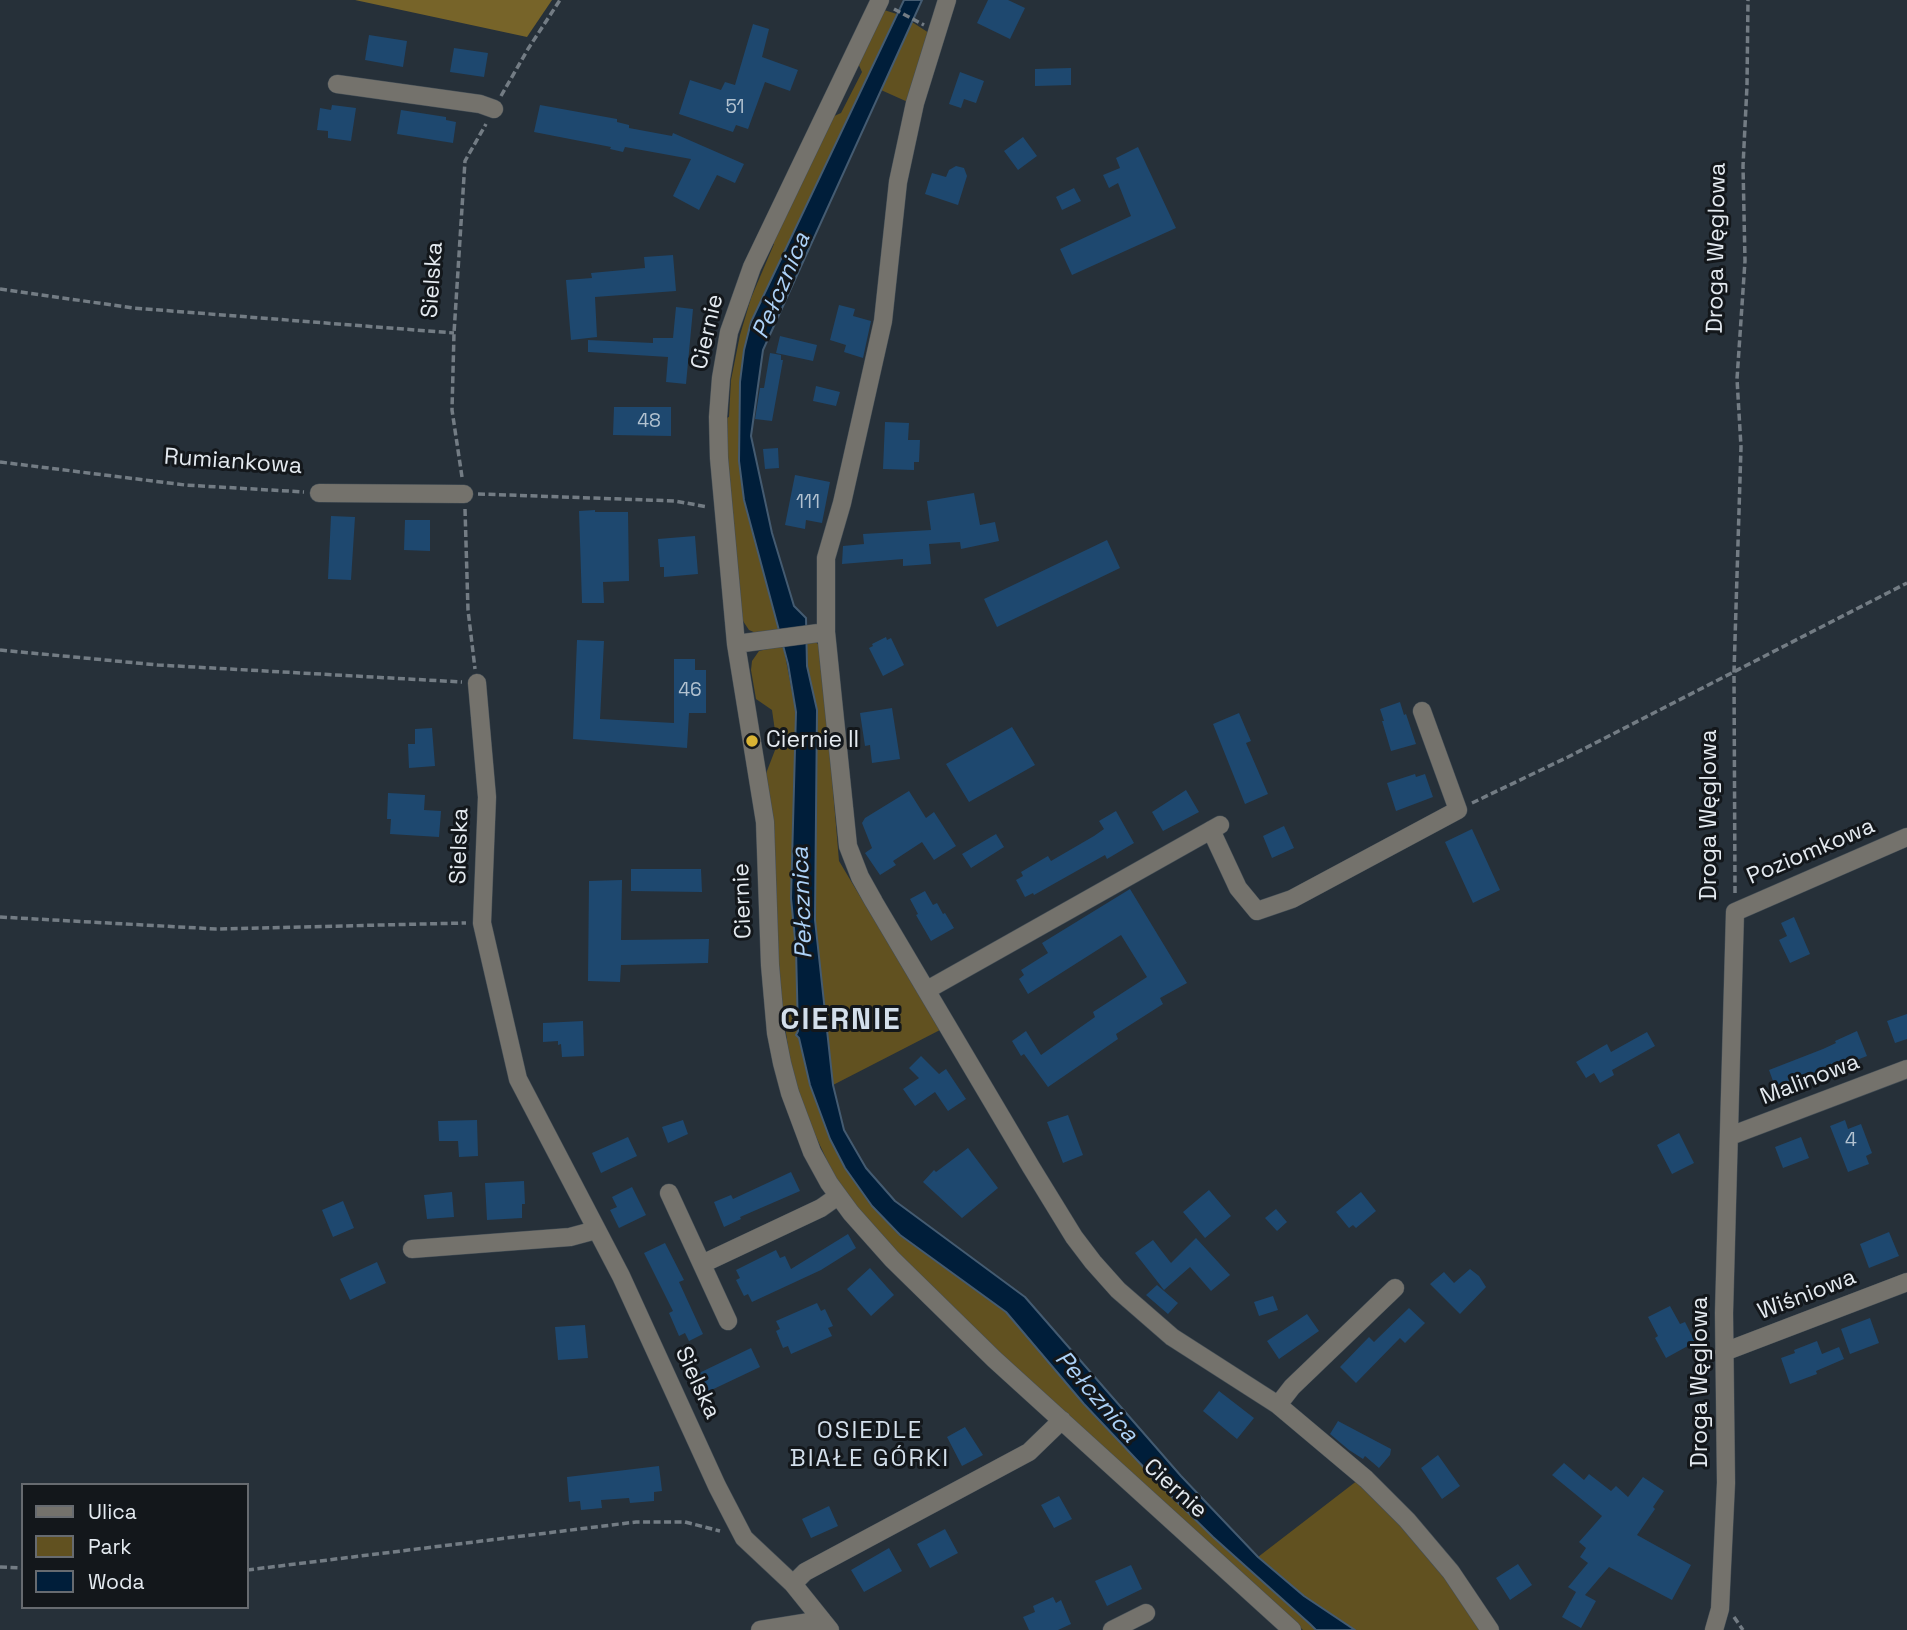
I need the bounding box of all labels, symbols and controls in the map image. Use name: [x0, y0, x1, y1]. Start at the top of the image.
house number: 51: [725, 97, 745, 119]
street label: Droga Węglowa: [1702, 162, 1732, 334]
water label: Pełcznica: [747, 229, 817, 343]
street label: Sielska: [417, 241, 449, 319]
street label: Ciernie: [686, 292, 730, 372]
house number: 48: [637, 411, 661, 433]
street label: Rumiankowa: [163, 443, 303, 481]
house number: 111: [796, 492, 820, 514]
house number: 46: [678, 680, 702, 702]
place label: Ciernie II: [766, 727, 859, 755]
street label: Droga Węglowa: [1696, 730, 1724, 900]
marker: Ciernie II: [744, 733, 760, 749]
street label: Sielska: [445, 807, 475, 885]
street label: Poziomkowa: [1743, 813, 1879, 891]
water label: Pełcznica: [787, 846, 819, 960]
street label: Ciernie: [728, 863, 758, 939]
district label: CIERNIE: [781, 1003, 901, 1039]
street label: Malinowa: [1757, 1048, 1863, 1112]
house number: 4: [1845, 1130, 1857, 1152]
street label: Wiśniowa: [1754, 1264, 1860, 1326]
street label: Droga Węglowa: [1687, 1297, 1715, 1467]
street label: Sielska: [668, 1343, 726, 1423]
water label: Pełcznica: [1048, 1345, 1144, 1449]
district label: OSIEDLE BIAŁE GÓRKI: [791, 1417, 949, 1473]
street label: Ciernie: [1138, 1453, 1212, 1525]
legend: [21, 1483, 248, 1609]
text: Ulica: [88, 1498, 137, 1525]
text: Park: [88, 1533, 132, 1560]
text: Woda: [88, 1568, 145, 1595]

